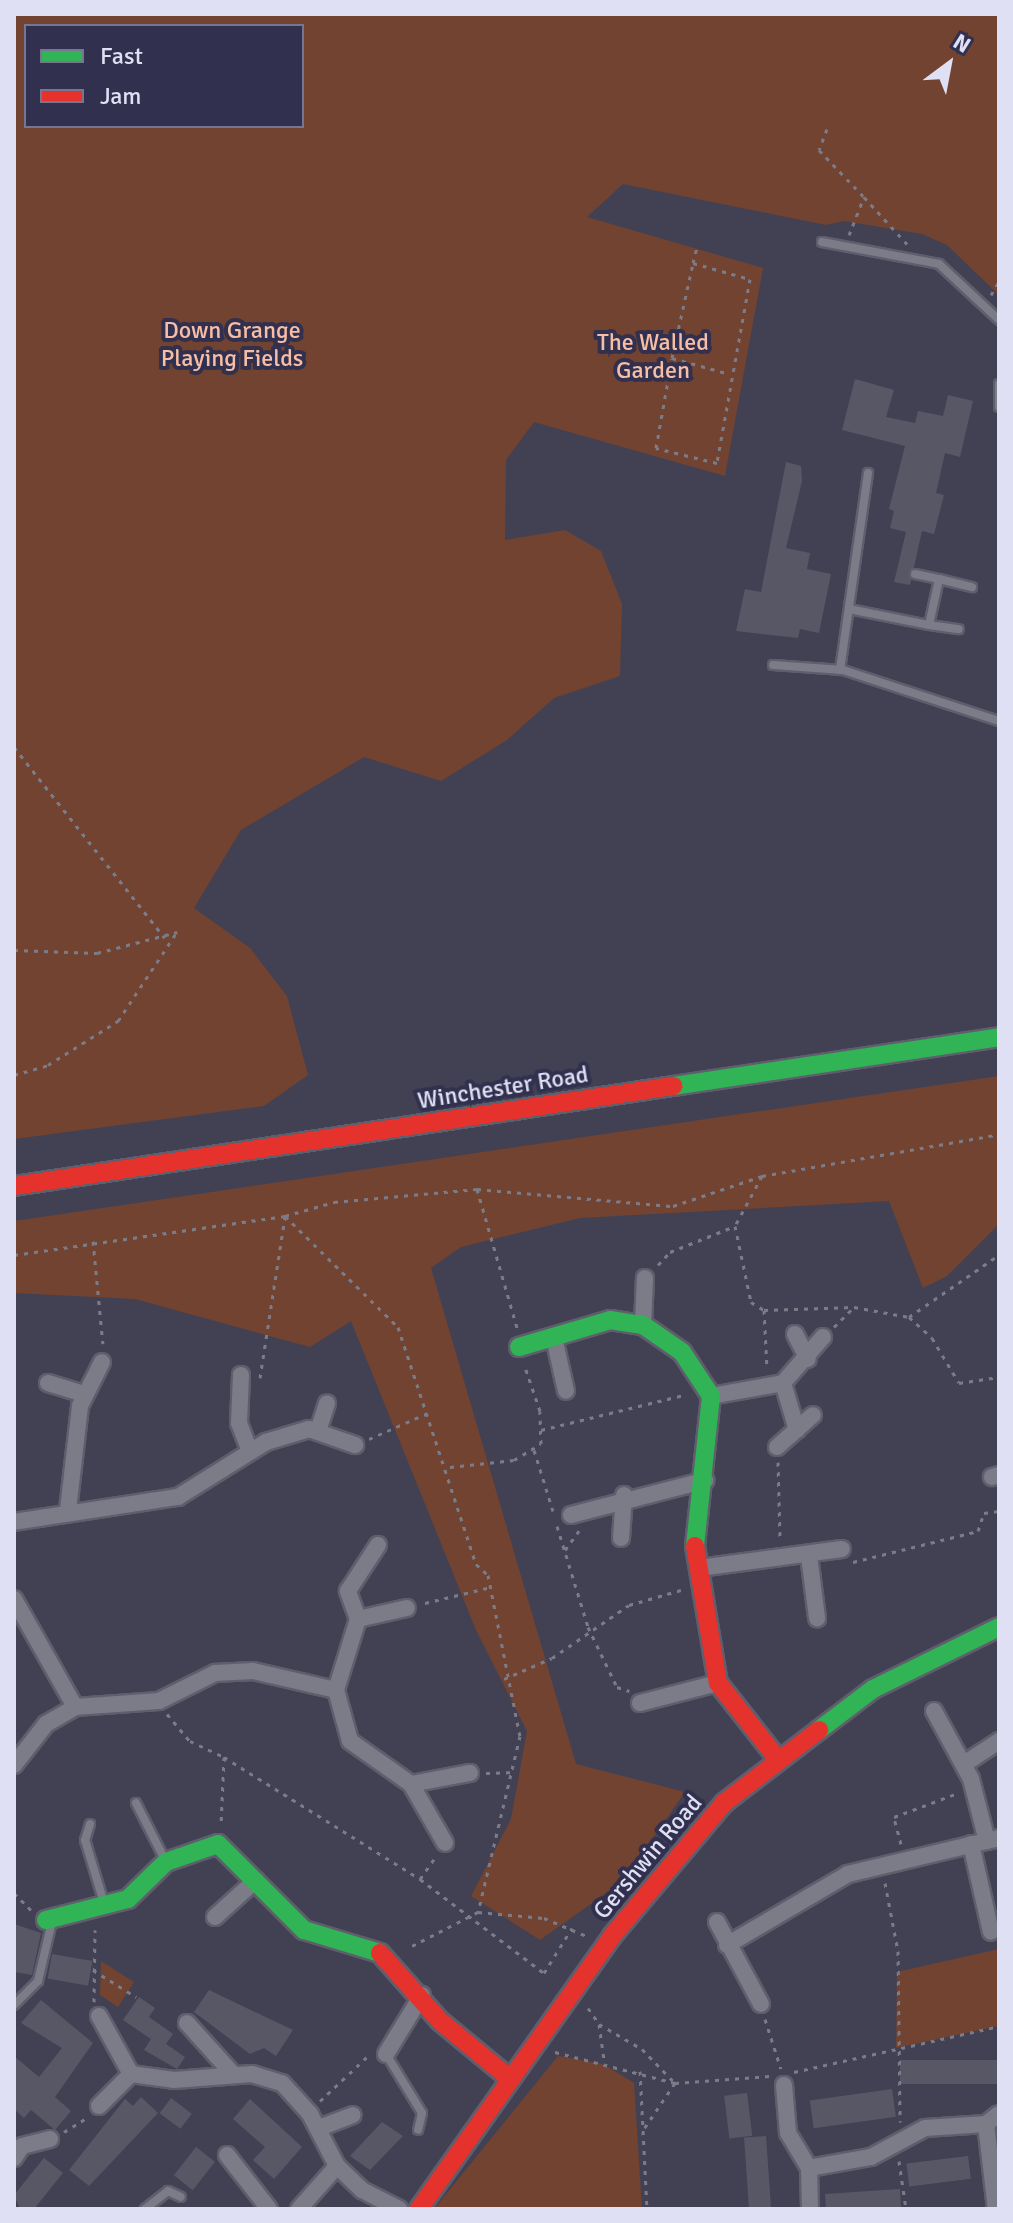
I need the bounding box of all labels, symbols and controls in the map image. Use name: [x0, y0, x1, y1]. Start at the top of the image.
legend: [24, 24, 304, 128]
north arrow: [909, 24, 989, 104]
text: N: [948, 28, 976, 59]
text: Fast: [100, 41, 143, 71]
text: Jam: [100, 81, 141, 111]
park label: Down Grange Playing Fields: [161, 317, 303, 373]
park label: The Walled Garden: [597, 329, 709, 385]
street label: Winchester Road: [416, 1060, 590, 1116]
street label: Gershwin Road: [588, 1789, 708, 1925]

